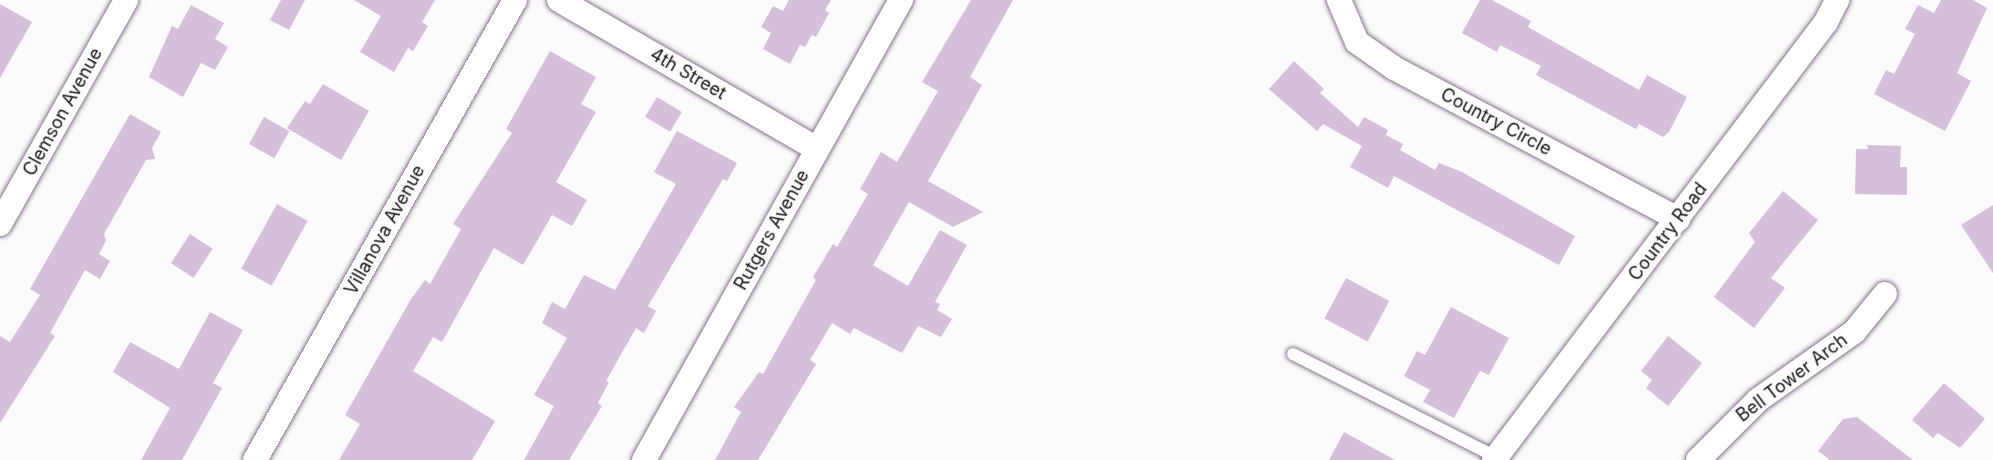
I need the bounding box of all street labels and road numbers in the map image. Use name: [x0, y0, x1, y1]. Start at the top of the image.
street label: Clemson Avenue: [19, 44, 107, 180]
street label: 4th Street: [646, 44, 730, 104]
street label: Country Circle: [1437, 84, 1555, 160]
street label: Villanova Avenue: [340, 161, 430, 299]
street label: Rutgers Avenue: [730, 166, 814, 294]
street label: Country Road: [1624, 179, 1712, 285]
street label: Bell Tower Arch: [1732, 329, 1852, 427]

